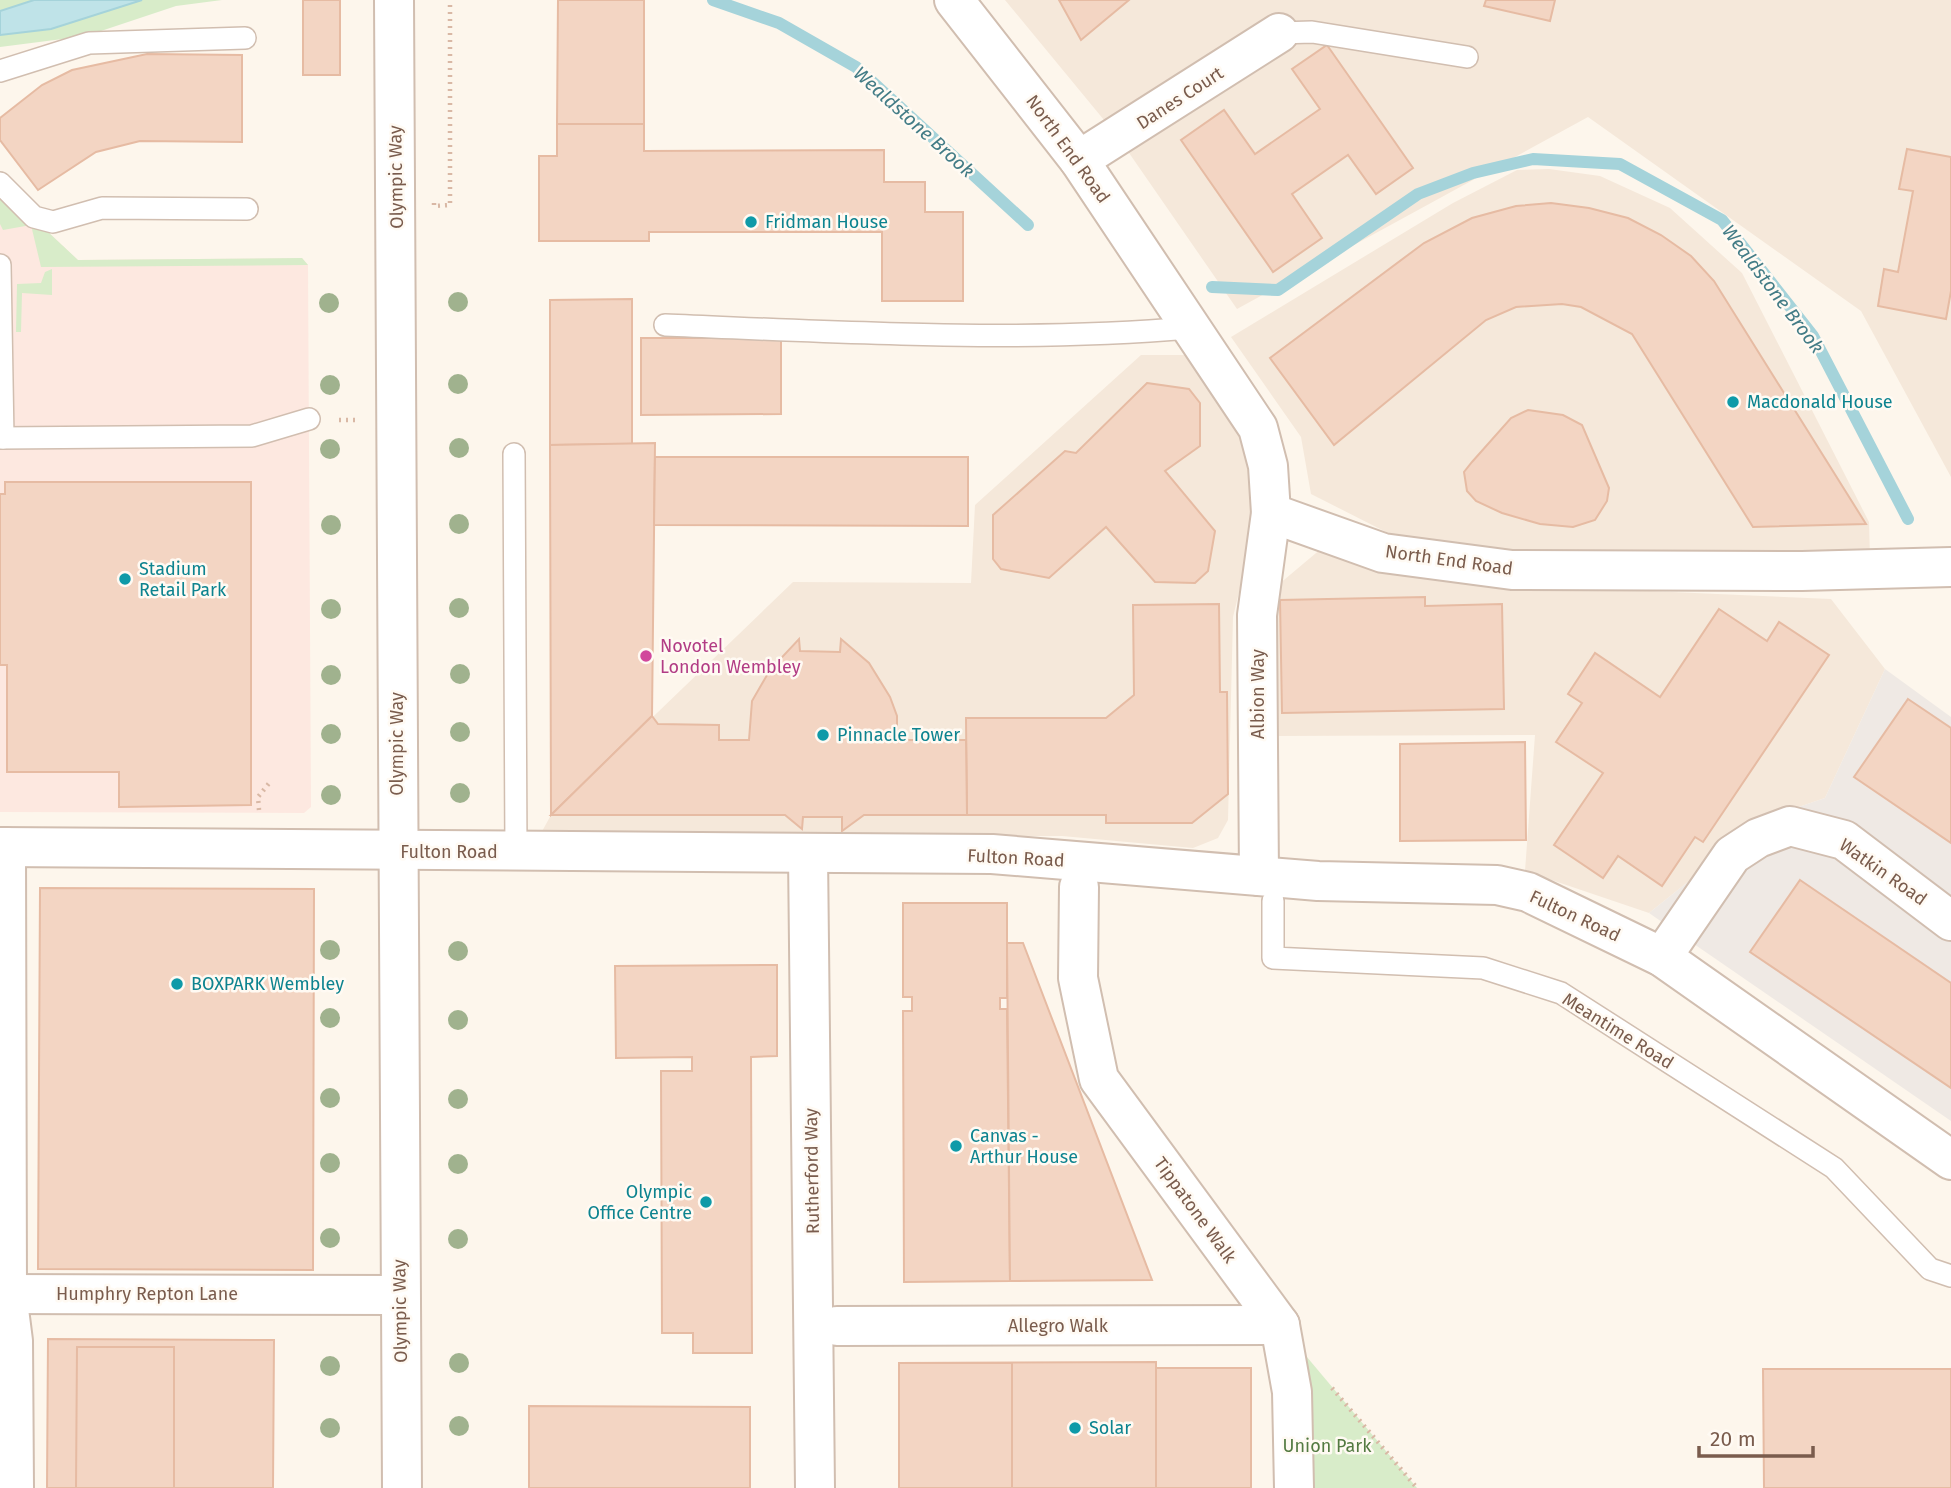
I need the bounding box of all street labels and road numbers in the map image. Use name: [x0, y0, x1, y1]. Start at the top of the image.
street label: Danes Court: [1133, 62, 1228, 134]
street label: North End Road: [1021, 91, 1115, 207]
street label: Olympic Way: [384, 125, 408, 229]
street label: North End Road: [1384, 540, 1514, 580]
street label: Albion Way: [1247, 649, 1269, 739]
street label: Olympic Way: [386, 692, 408, 796]
street label: Watkin Road: [1835, 834, 1931, 910]
street label: Fulton Road: [400, 841, 498, 863]
street label: Fulton Road: [967, 844, 1065, 872]
street label: Fulton Road: [1526, 885, 1624, 947]
street label: Meantime Road: [1558, 988, 1678, 1074]
street label: Rutherford Way: [800, 1108, 824, 1234]
street label: Tippatone Walk: [1149, 1153, 1241, 1268]
street label: Olympic Way: [388, 1259, 412, 1363]
street label: Humphry Repton Lane: [56, 1283, 238, 1305]
street label: Allegro Walk: [1008, 1315, 1109, 1337]

